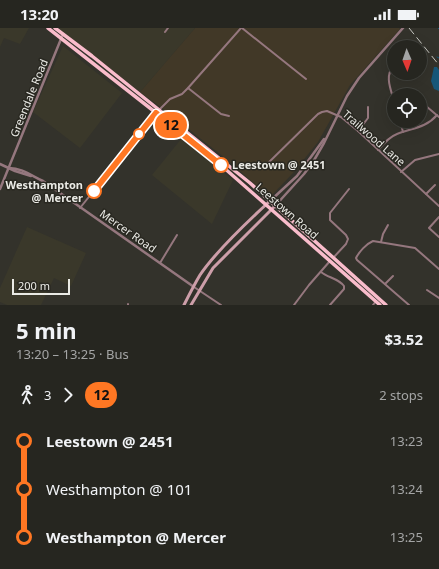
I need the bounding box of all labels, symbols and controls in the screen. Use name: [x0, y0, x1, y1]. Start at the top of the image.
text: 13:20: [20, 4, 59, 24]
north arrow: [387, 40, 427, 80]
map controls: [387, 40, 427, 128]
street label: Greendale Road: [6, 57, 51, 139]
button: locate: [387, 88, 427, 128]
street label: Trailwood Lane: [340, 106, 409, 169]
line badge: 12: [153, 112, 189, 138]
text: 12: [163, 115, 179, 134]
unlabelled marker: [133, 128, 145, 140]
marker: Leestown @ 2451: [213, 157, 229, 173]
place label: Leestown @ 2451: [232, 157, 326, 172]
place label: Westhampton @ Mercer: [6, 177, 83, 205]
street label: Leestown Road: [253, 179, 322, 242]
marker: Westhampton @ Mercer: [86, 183, 102, 199]
street label: Mercer Road: [97, 206, 160, 256]
scale bar: [12, 277, 70, 296]
text: 200 m: [18, 278, 50, 293]
text: 5 min: [16, 315, 77, 345]
text: $3.52: [384, 329, 423, 349]
text: 13:20 – 13:25 · Bus: [16, 345, 129, 363]
icon: walk: [16, 384, 38, 406]
icon: forward: [57, 384, 79, 406]
text: 12: [93, 385, 109, 404]
text: 3: [44, 386, 51, 404]
text: 2 stops: [379, 386, 423, 404]
text: Leestown @ 2451: [46, 431, 174, 451]
text: 13:23: [390, 432, 423, 450]
text: Westhampton @ 101: [46, 479, 192, 499]
text: 13:24: [390, 480, 423, 498]
text: Westhampton @ Mercer: [46, 527, 226, 547]
text: 13:25: [390, 528, 423, 546]

